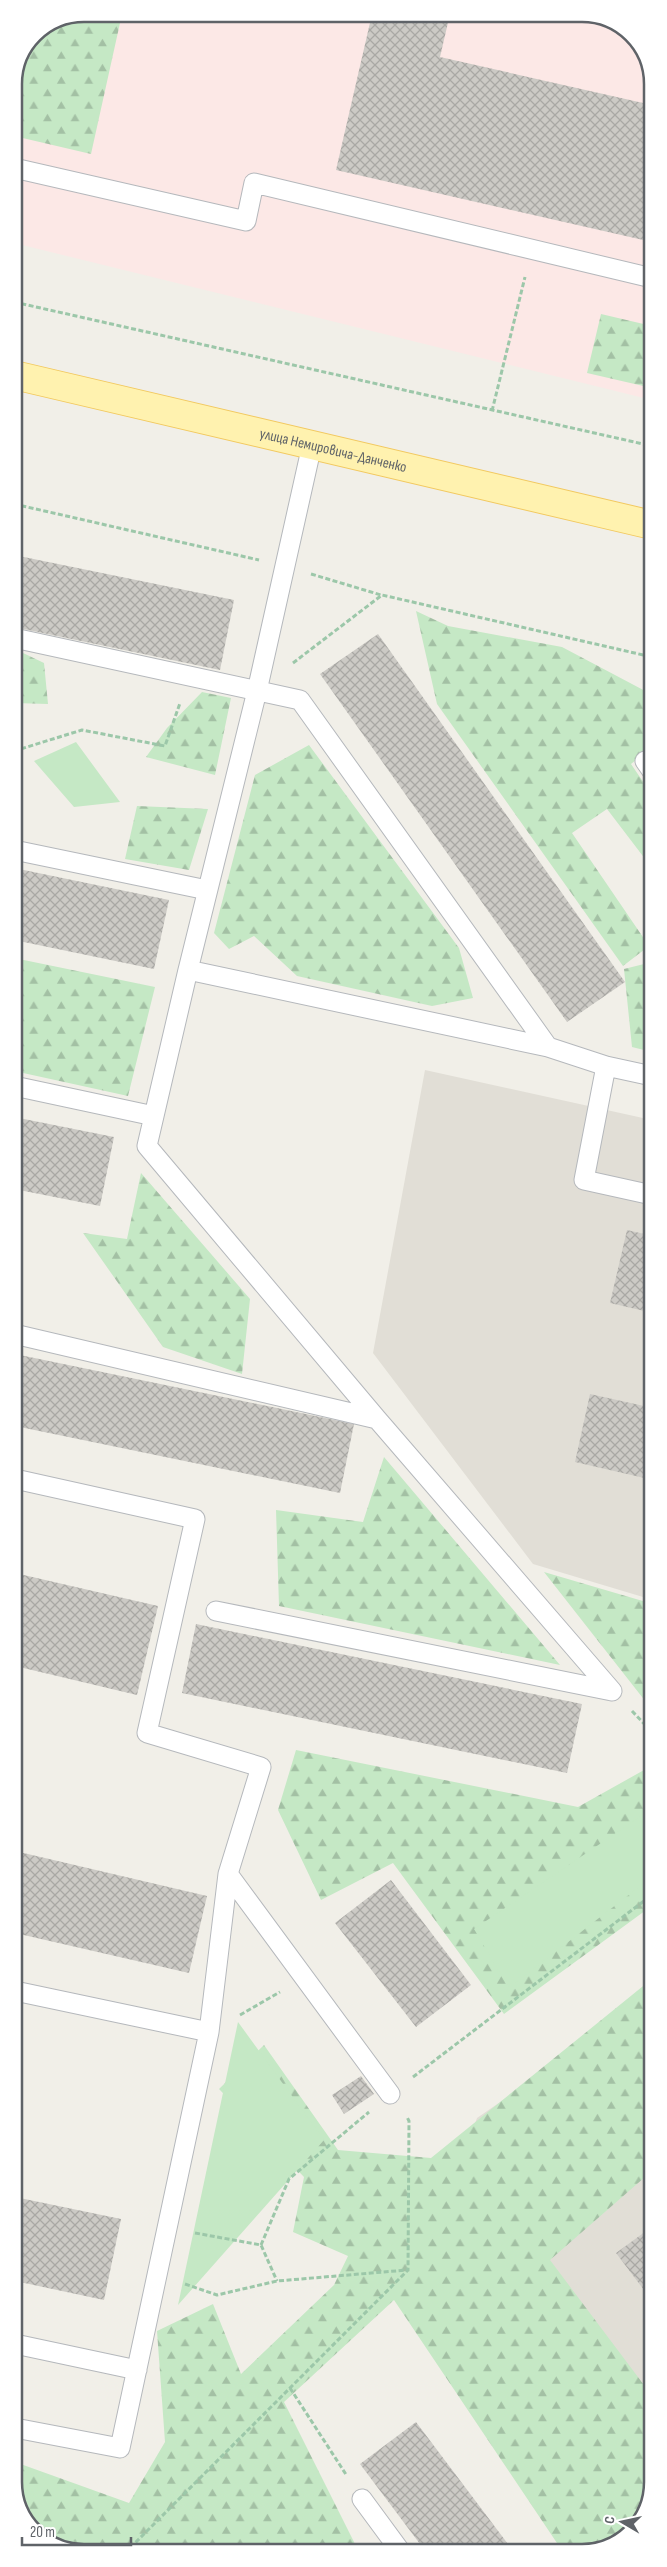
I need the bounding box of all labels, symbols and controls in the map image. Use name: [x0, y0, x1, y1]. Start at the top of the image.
street label: улица Немировича-Данченко: [258, 424, 409, 477]
north arrow: [597, 2497, 647, 2547]
scale bar: [22, 2514, 131, 2546]
text: С: [601, 2515, 619, 2525]
text: 20 m: [30, 2523, 55, 2542]

